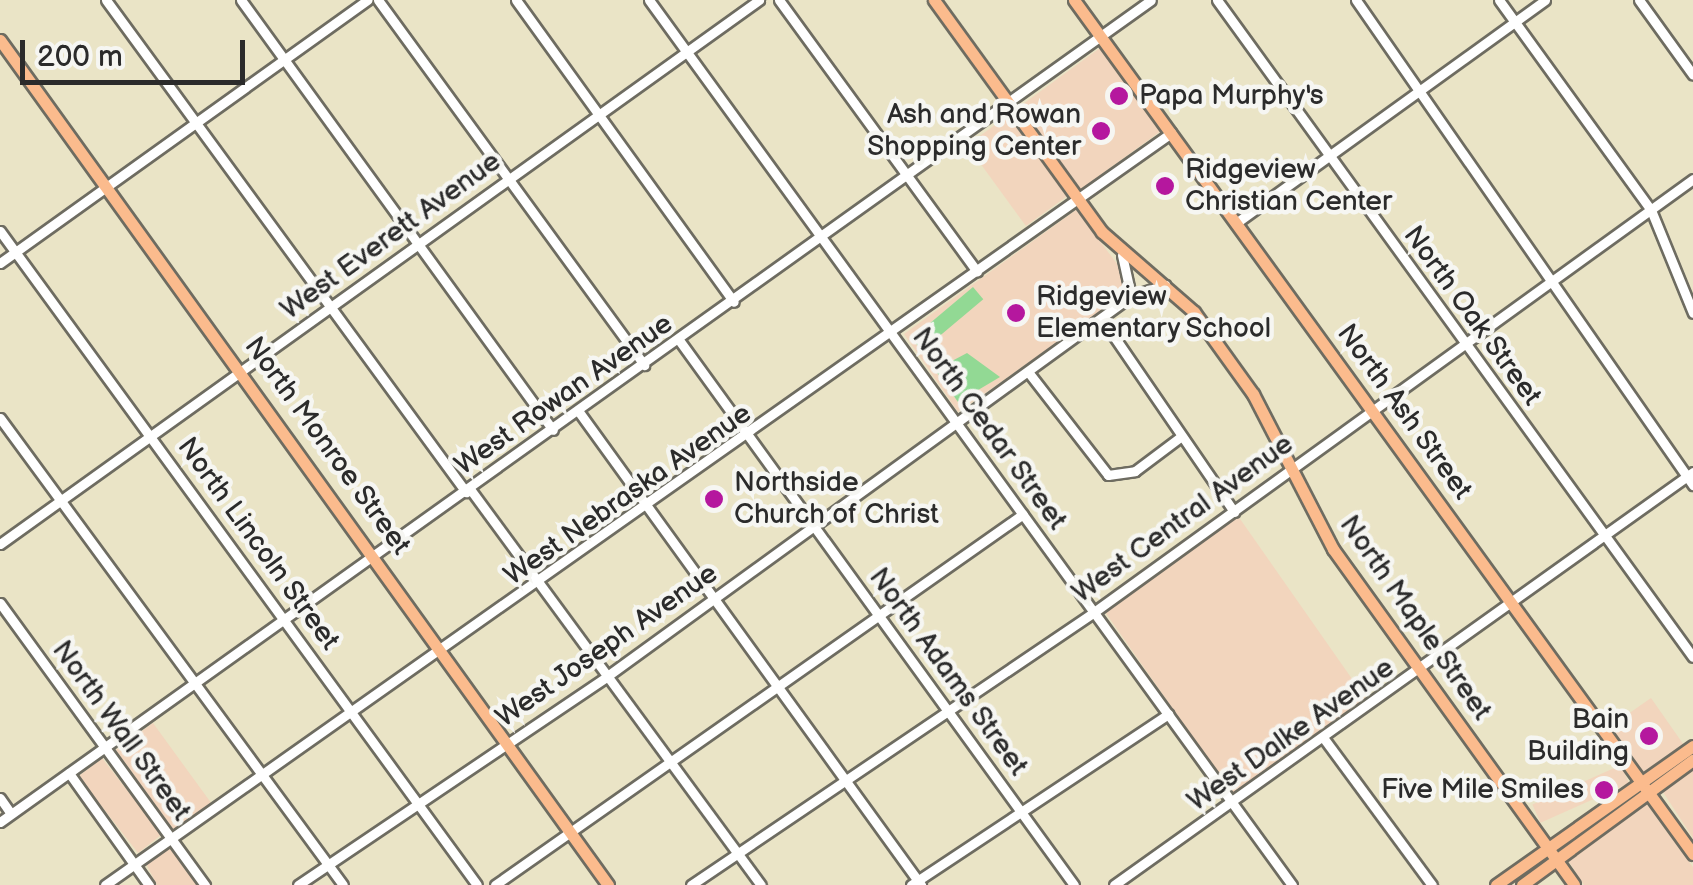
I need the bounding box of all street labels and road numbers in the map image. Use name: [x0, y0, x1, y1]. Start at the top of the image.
street label: West Everett Avenue: [274, 145, 508, 327]
street label: North Oak Street: [1396, 220, 1548, 412]
street label: West Rowan Avenue: [449, 307, 679, 483]
street label: North Ash Street: [1329, 318, 1479, 506]
street label: North Cedar Street: [904, 321, 1074, 537]
street label: North Monroe Street: [237, 330, 417, 562]
street label: West Nebraska Avenue: [498, 397, 758, 593]
street label: West Central Avenue: [1066, 428, 1300, 610]
street label: North Lincoln Street: [170, 431, 346, 657]
street label: North Maple Street: [1332, 509, 1498, 727]
street label: West Joseph Avenue: [489, 556, 725, 736]
street label: North Adams Street: [861, 561, 1035, 783]
street label: North Wall Street: [44, 634, 198, 828]
street label: West Dalke Avenue: [1181, 651, 1401, 819]

